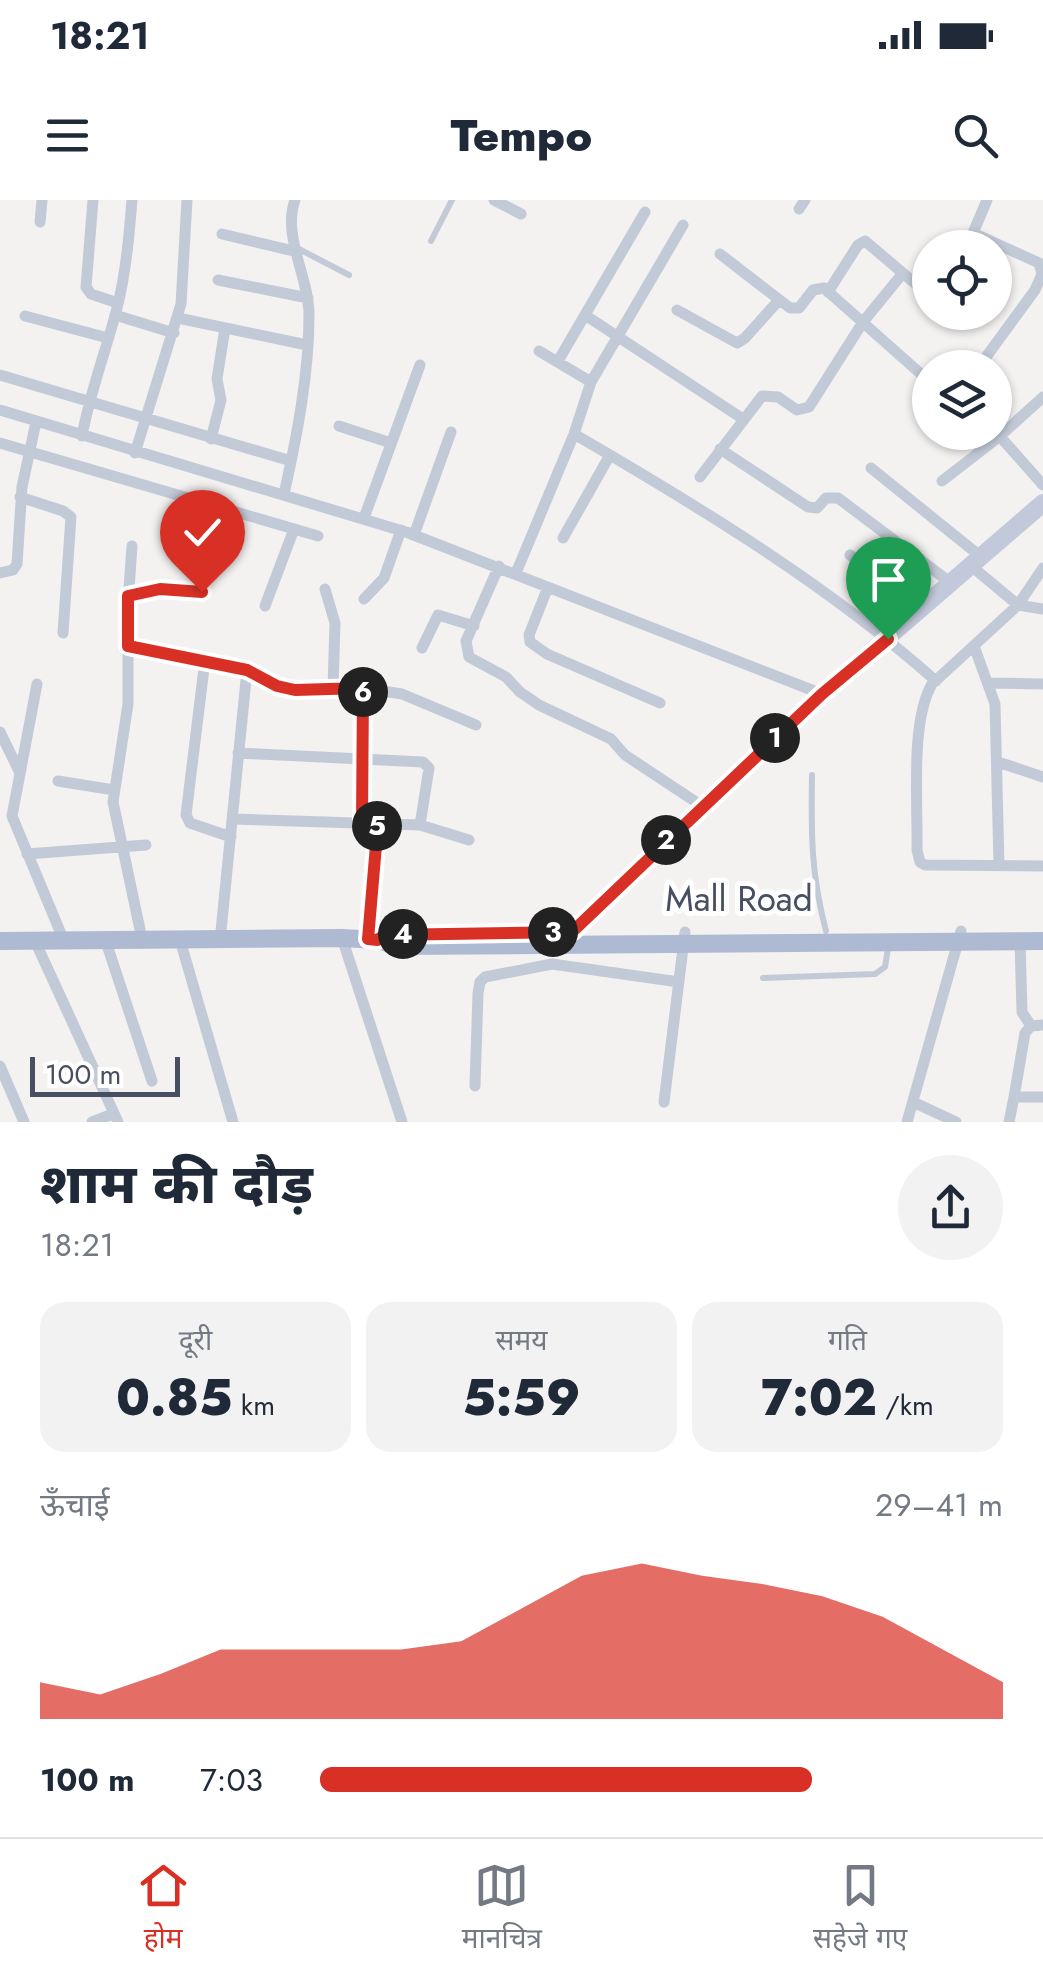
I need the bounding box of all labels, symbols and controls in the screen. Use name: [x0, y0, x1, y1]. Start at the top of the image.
text: 18:21: [50, 8, 150, 63]
text: Tempo: [451, 103, 592, 168]
icon: menu: [40, 108, 95, 163]
icon: search: [948, 108, 1003, 163]
map controls: [912, 230, 1012, 450]
button: locate: [912, 230, 1012, 330]
button: layers: [912, 350, 1012, 450]
pin: [160, 490, 245, 593]
icon: check: [175, 505, 230, 560]
pin: [846, 537, 931, 640]
icon: arrive: [861, 552, 916, 607]
pin: 6: [338, 667, 388, 717]
text: 6: [354, 671, 372, 712]
pin: 1: [750, 713, 800, 763]
text: 1: [768, 717, 782, 758]
pin: 5: [352, 801, 402, 851]
text: 5: [368, 805, 386, 846]
pin: 2: [641, 815, 691, 865]
text: 2: [657, 819, 675, 860]
street label: Mall Road: [665, 874, 813, 924]
pin: 3: [528, 907, 578, 957]
pin: 4: [378, 909, 428, 959]
text: 3: [544, 911, 562, 952]
text: 4: [393, 913, 413, 954]
scale bar: [30, 1052, 180, 1096]
text: 100 m: [45, 1054, 121, 1095]
text: शाम की दौड़: [40, 1144, 313, 1224]
button: share: [898, 1155, 1003, 1260]
text: 18:21: [40, 1222, 114, 1268]
text: दूरी: [179, 1320, 212, 1361]
text: समय: [496, 1320, 547, 1361]
text: गति: [828, 1320, 867, 1361]
text: 0.85: [116, 1361, 232, 1434]
text: 5:59: [462, 1361, 581, 1434]
text: 7:02: [761, 1361, 877, 1434]
text: km: [232, 1385, 275, 1426]
text: /km: [877, 1385, 934, 1426]
text: ऊँचाई: [40, 1482, 109, 1528]
text: 29–41 m: [875, 1482, 1003, 1528]
text: 100 m: [40, 1757, 135, 1803]
text: 7:03: [200, 1757, 263, 1803]
tab: होम: [136, 1858, 191, 1959]
tab: मानचित्र: [462, 1858, 542, 1959]
tab: सहेजे गए: [813, 1858, 907, 1959]

